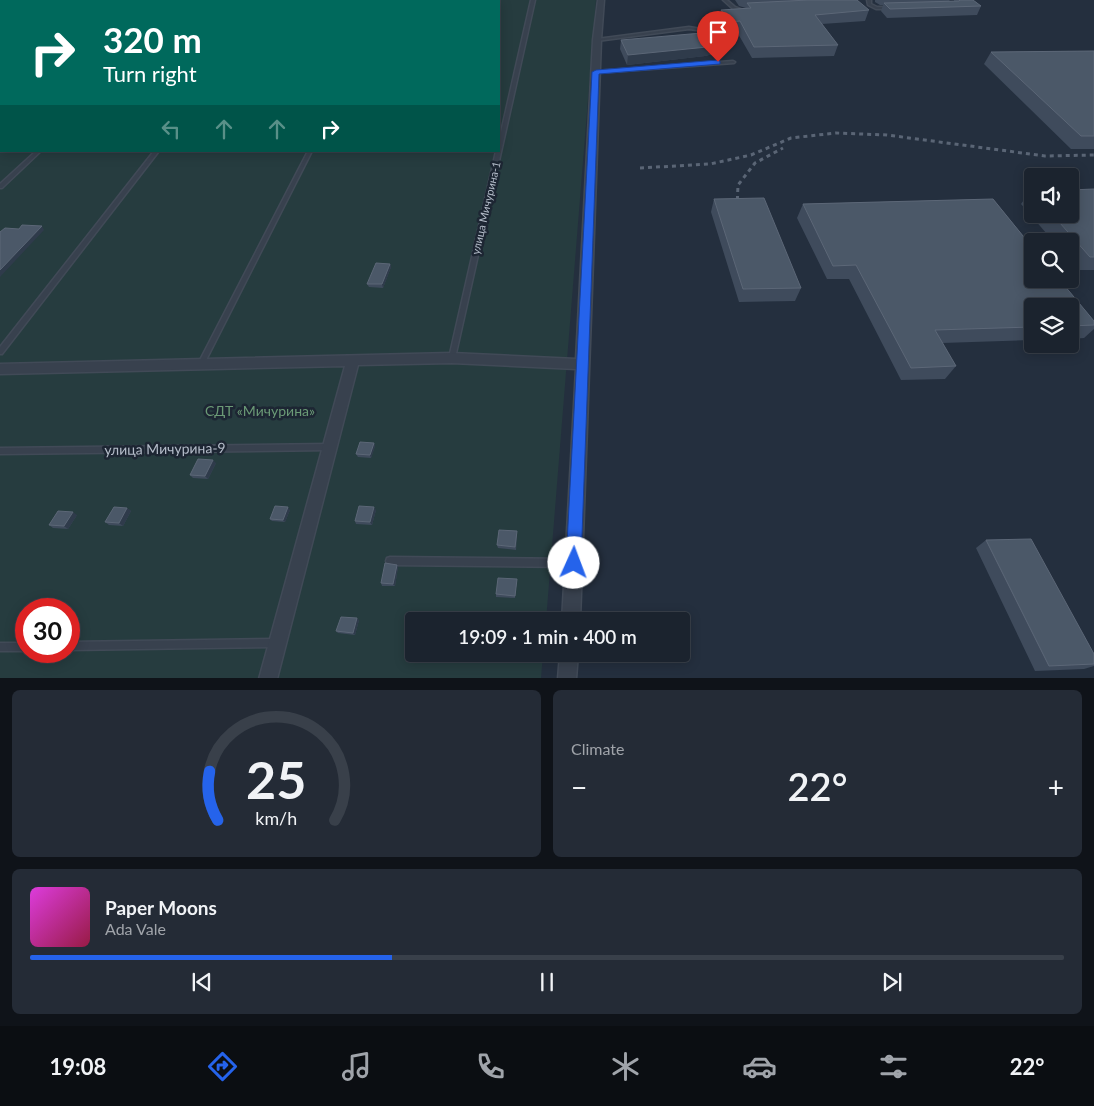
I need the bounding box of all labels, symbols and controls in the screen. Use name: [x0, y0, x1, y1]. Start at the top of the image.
pin: [697, 11, 739, 62]
text: 320 m: [103, 18, 202, 60]
icon: arrive: [704, 18, 732, 46]
icon: right: [20, 20, 85, 85]
text: Turn right: [103, 60, 197, 87]
icon: left: [157, 115, 185, 143]
icon: ahead: [210, 115, 238, 143]
icon: ahead: [263, 115, 291, 143]
icon: right: [316, 115, 344, 143]
street label: улица Мичурина-1: [468, 160, 503, 256]
map controls: [1024, 168, 1079, 353]
button: sound: [1024, 168, 1079, 223]
button: search: [1024, 233, 1079, 288]
button: layers: [1024, 298, 1079, 353]
park label: СДТ «Мичурина»: [205, 402, 315, 419]
street label: улица Мичурина-9: [104, 439, 226, 458]
position arrow: [547, 536, 599, 588]
speed limit sign: 30: [15, 598, 80, 663]
text: 19:09 · 1 min · 400 m: [458, 625, 637, 648]
text: Climate: [571, 739, 624, 758]
text: 25: [246, 748, 307, 810]
text: 22°: [788, 763, 847, 809]
text: −: [571, 770, 587, 804]
text: +: [1048, 770, 1064, 804]
text: km/h: [256, 807, 297, 829]
text: Paper Moons: [105, 896, 217, 919]
text: Ada Vale: [105, 919, 166, 938]
icon: previous: [188, 968, 216, 996]
icon: pause: [533, 968, 561, 996]
icon: next: [878, 968, 906, 996]
icon: directions: [205, 1049, 240, 1084]
icon: music: [339, 1049, 374, 1084]
icon: phone: [473, 1049, 508, 1084]
icon: climate: [608, 1049, 643, 1084]
icon: car: [742, 1049, 777, 1084]
icon: filters: [876, 1049, 911, 1084]
text: 19:08: [50, 1053, 106, 1080]
text: 22°: [1010, 1053, 1044, 1080]

